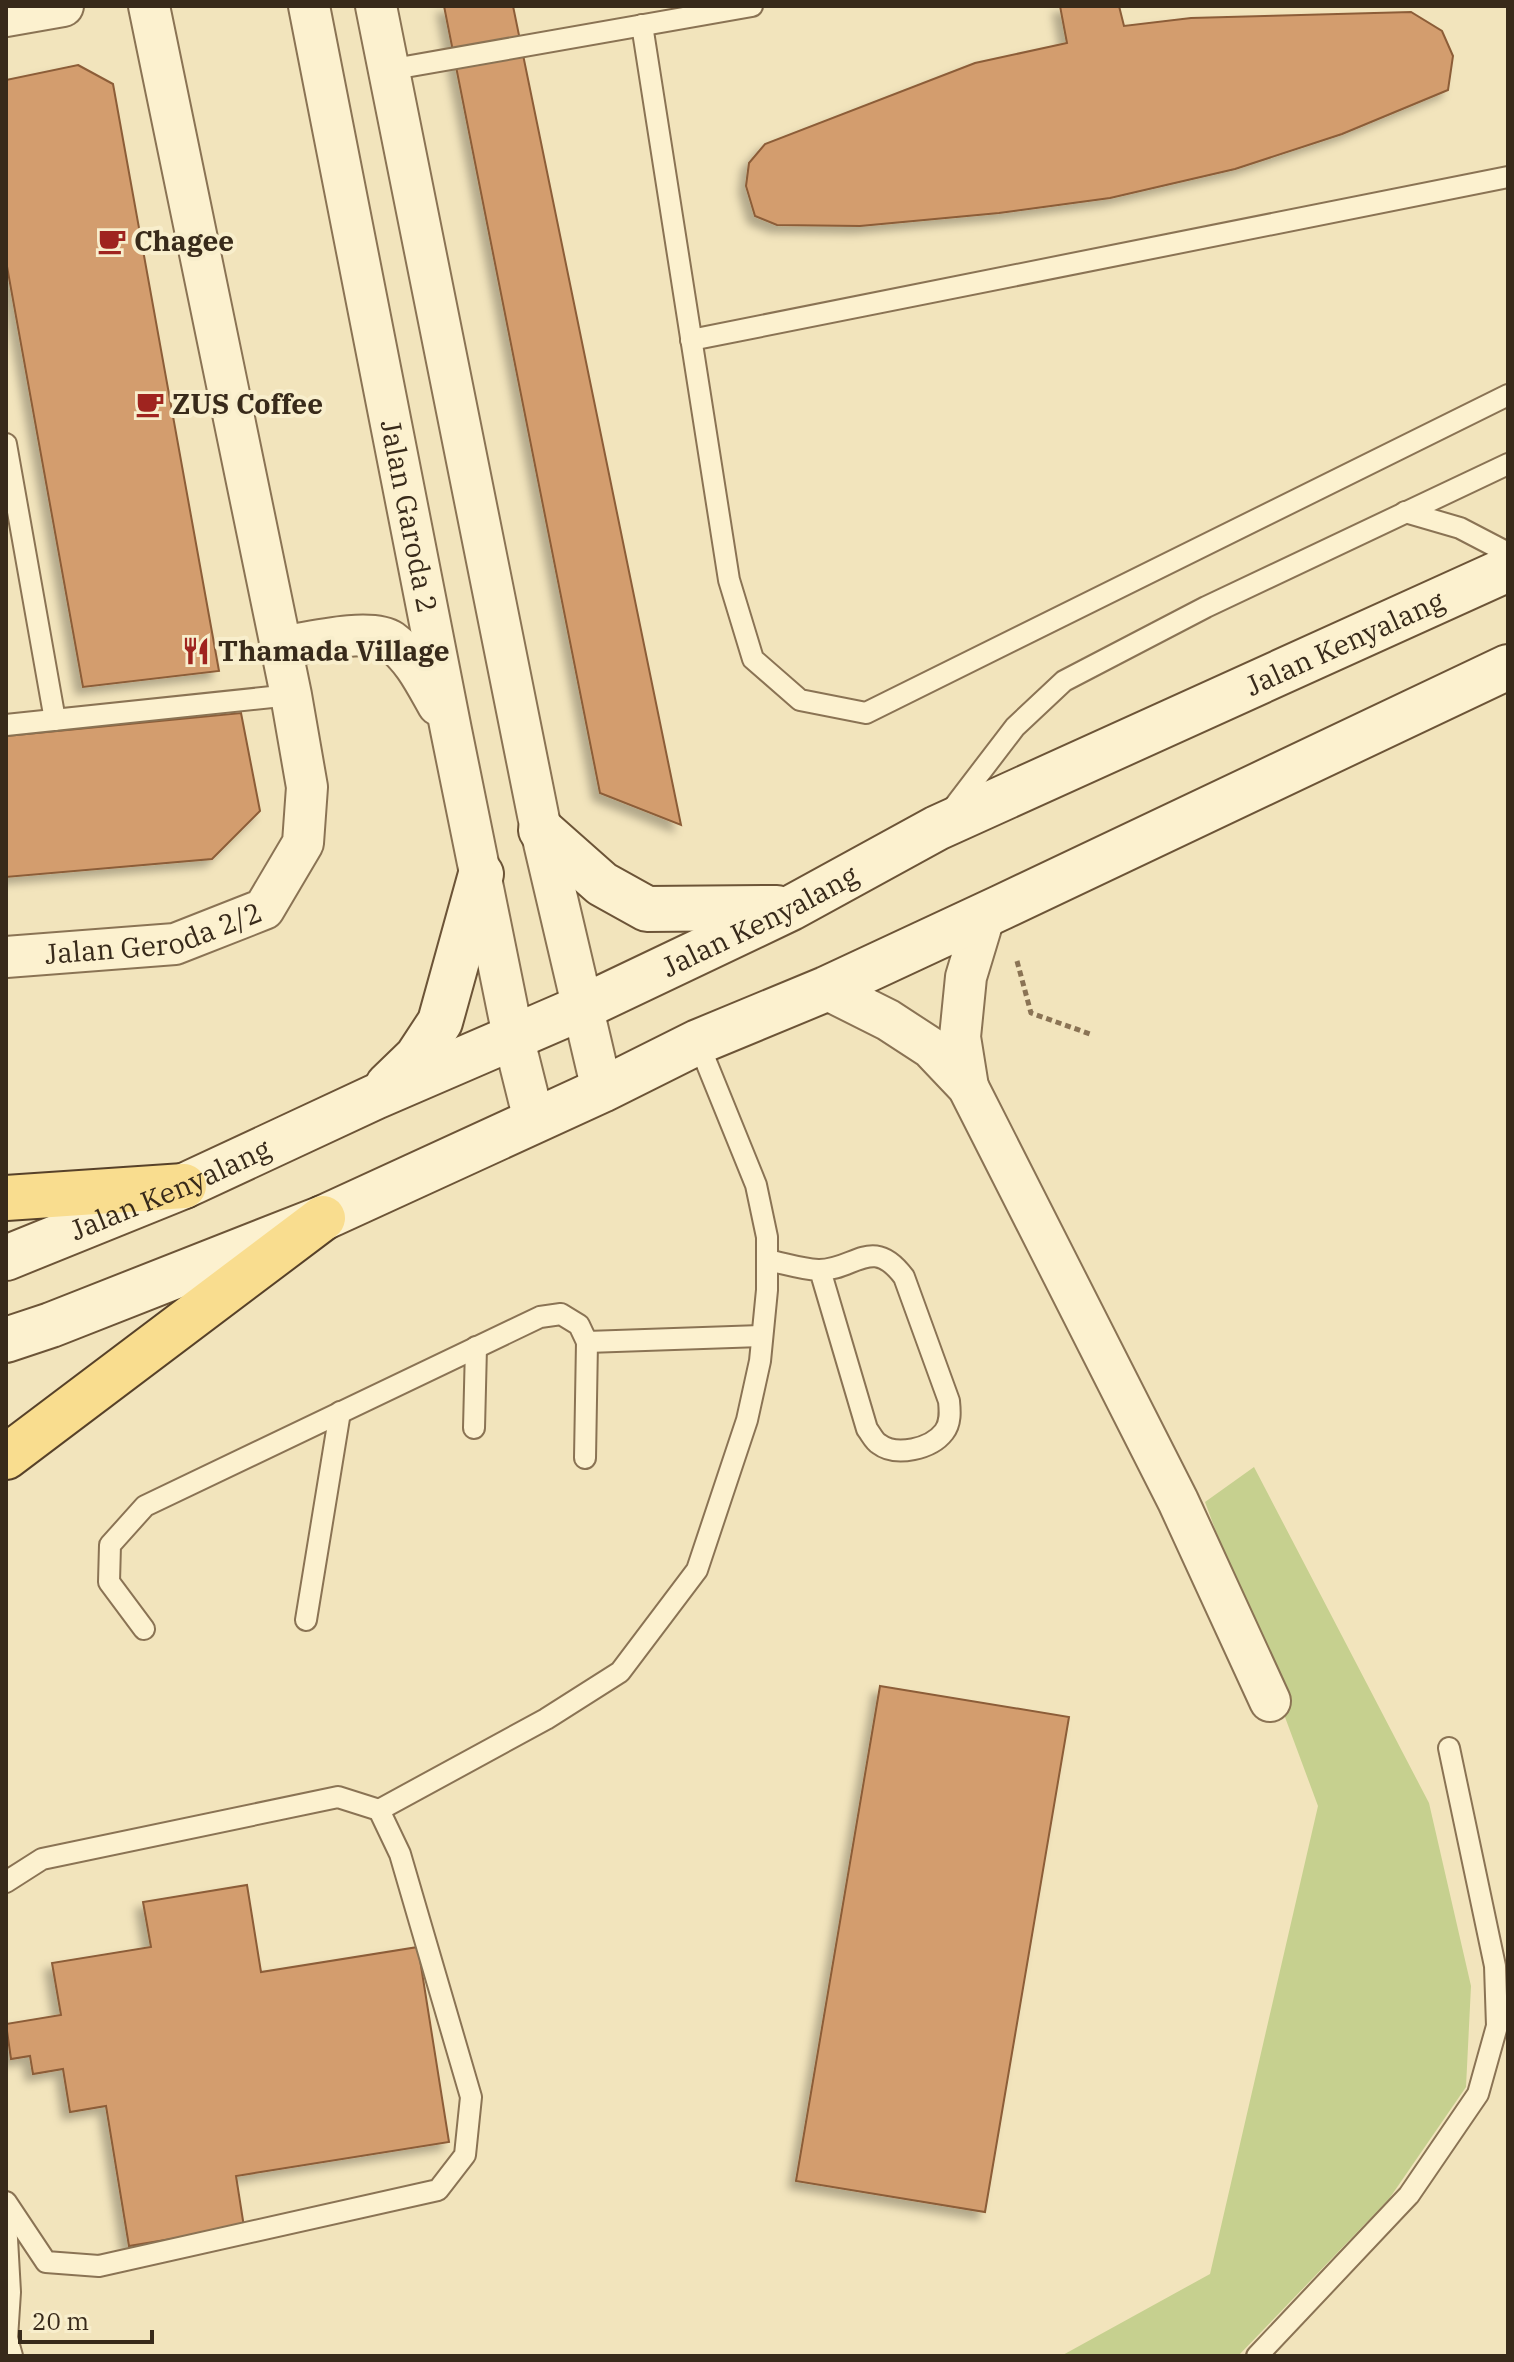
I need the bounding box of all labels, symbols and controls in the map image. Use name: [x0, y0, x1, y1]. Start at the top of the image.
place label: Chagee: [134, 222, 234, 259]
cafe icon: Chagee: [97, 226, 127, 256]
place label: ZUS Coffee: [172, 385, 323, 422]
cafe icon: ZUS Coffee: [135, 389, 165, 419]
street label: Jalan Garoda 2: [373, 416, 447, 616]
street label: Jalan Kenyalang: [1239, 581, 1450, 704]
place label: Thamada Village: [218, 632, 450, 669]
restaurant icon: Thamada Village: [181, 636, 211, 666]
street label: Jalan Kenyalang: [656, 856, 864, 985]
street label: Jalan Geroda 2/2: [43, 893, 267, 972]
street label: Jalan Kenyalang: [64, 1129, 276, 1248]
scale bar: [20, 2294, 152, 2344]
text: 20 m: [32, 2305, 89, 2337]

